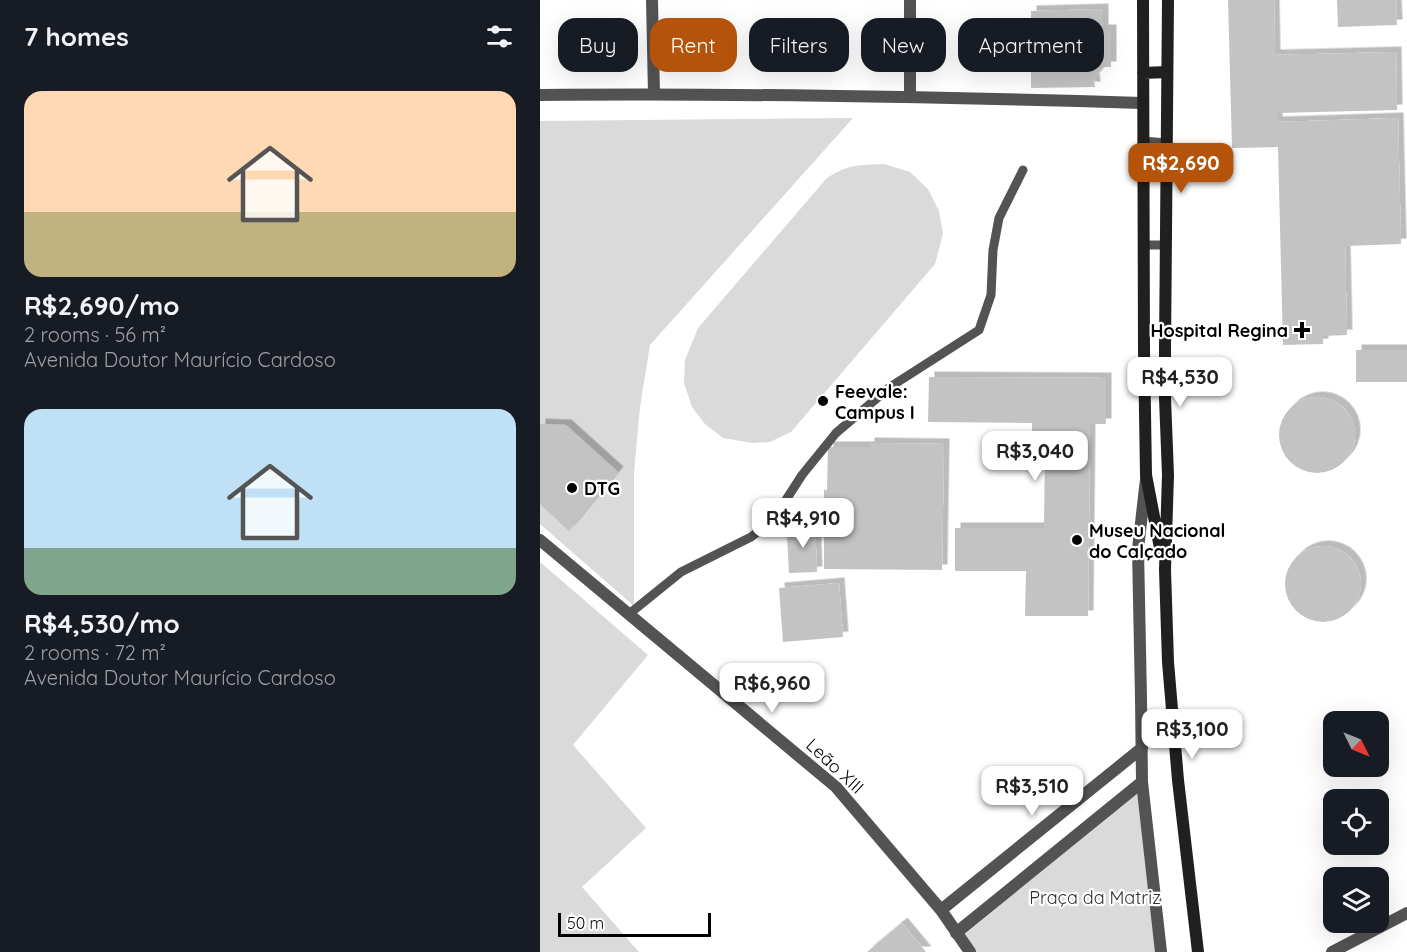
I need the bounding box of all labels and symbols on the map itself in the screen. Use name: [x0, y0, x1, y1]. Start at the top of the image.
pin: R$2,690: [1126, 143, 1236, 194]
place label: Hospital Regina: [1150, 319, 1288, 342]
marker: Hospital Regina: [1293, 321, 1311, 339]
pin: R$4,530: [1125, 357, 1235, 408]
place label: Feevale: Campus I: [835, 380, 915, 424]
marker: Feevale: Campus I: [816, 394, 830, 408]
pin: R$3,040: [980, 431, 1090, 482]
place label: DTG: [584, 477, 620, 500]
marker: DTG: [565, 481, 579, 495]
pin: R$4,910: [748, 498, 858, 549]
place label: Museu Nacional do Calçado: [1089, 519, 1225, 563]
marker: Museu Nacional do Calçado: [1070, 533, 1084, 547]
pin: R$6,960: [717, 663, 827, 714]
pin: R$3,100: [1137, 709, 1247, 760]
north arrow: [1323, 711, 1389, 777]
street label: Leão XIII: [801, 733, 869, 799]
pin: R$3,510: [977, 766, 1087, 817]
park label: Praça da Matriz: [1029, 886, 1161, 909]
scale bar: [558, 910, 711, 938]

